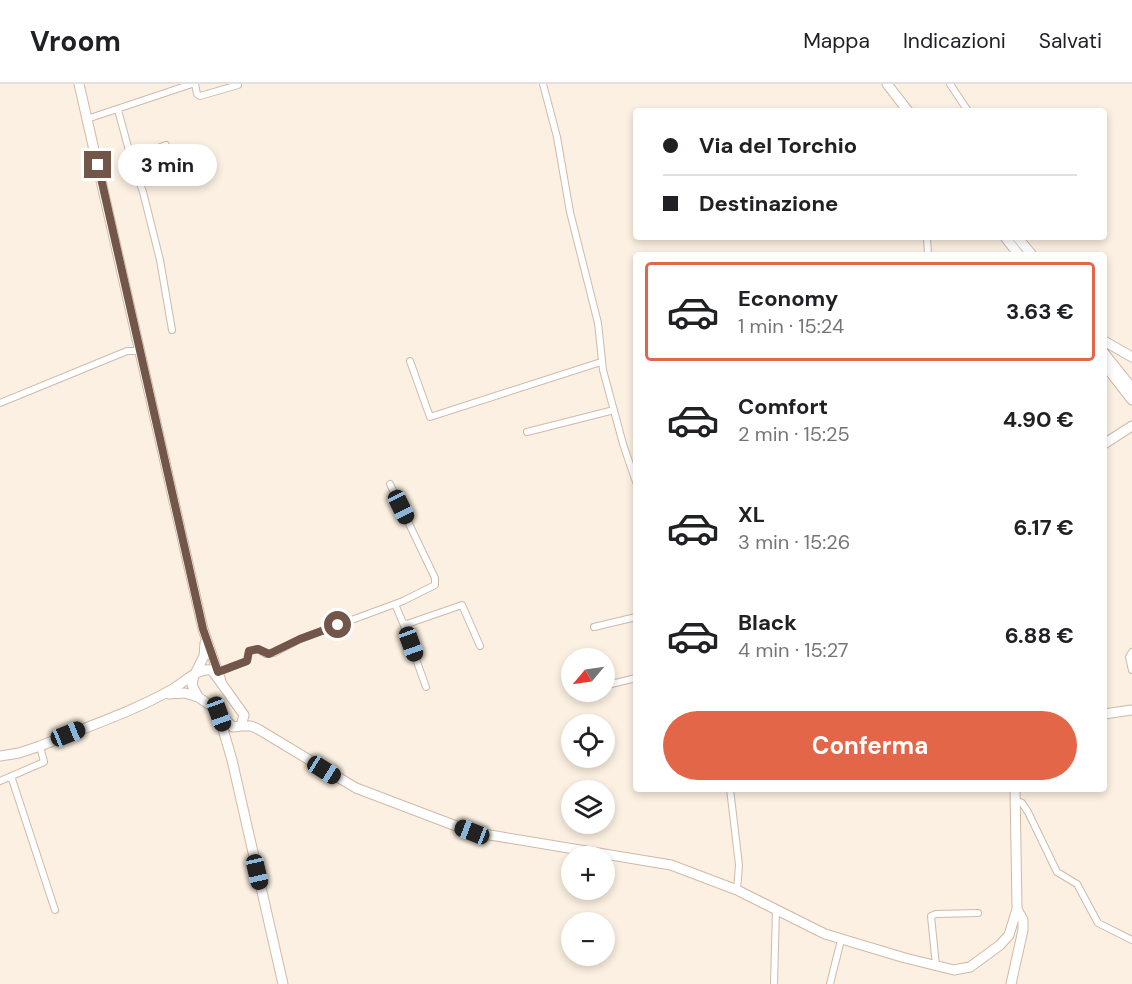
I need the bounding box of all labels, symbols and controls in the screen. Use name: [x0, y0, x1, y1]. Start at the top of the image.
text: Vroom: [30, 23, 121, 60]
text: Mappa: [803, 27, 870, 55]
text: Indicazioni: [903, 27, 1006, 55]
text: Salvati: [1039, 27, 1102, 55]
text: Via del Torchio: [699, 131, 857, 160]
callout: 3 min: [119, 144, 218, 186]
route end: [84, 151, 111, 178]
text: 3 min: [141, 152, 194, 178]
text: Destinazione: [699, 189, 838, 218]
text: Economy: [738, 284, 838, 313]
icon: car: [666, 285, 720, 339]
text: 3.63 €: [1006, 297, 1074, 326]
text: 1 min · 15:24: [738, 313, 844, 339]
text: Comfort: [738, 392, 828, 421]
icon: car: [666, 393, 720, 447]
text: 4.90 €: [1003, 405, 1074, 434]
text: 2 min · 15:25: [738, 421, 850, 447]
car: [385, 487, 417, 527]
text: XL: [738, 500, 765, 529]
icon: car: [666, 501, 720, 555]
text: 6.17 €: [1014, 513, 1074, 542]
text: 3 min · 15:26: [738, 529, 850, 555]
text: Black: [738, 608, 797, 637]
icon: car: [666, 609, 720, 663]
route start: [324, 611, 351, 638]
text: 6.88 €: [1005, 621, 1074, 650]
car: [396, 624, 426, 664]
text: 4 min · 15:27: [738, 637, 849, 663]
north arrow: [561, 648, 615, 702]
map controls: [561, 648, 615, 966]
car: [204, 694, 234, 734]
button: Conferma: [663, 711, 1077, 780]
button: locate: [561, 714, 615, 768]
car: [48, 719, 88, 749]
car: [304, 753, 344, 787]
button: layers: [561, 780, 615, 834]
car: [452, 817, 492, 847]
button: +: [561, 846, 615, 900]
car: [244, 852, 270, 892]
button: −: [561, 912, 615, 966]

